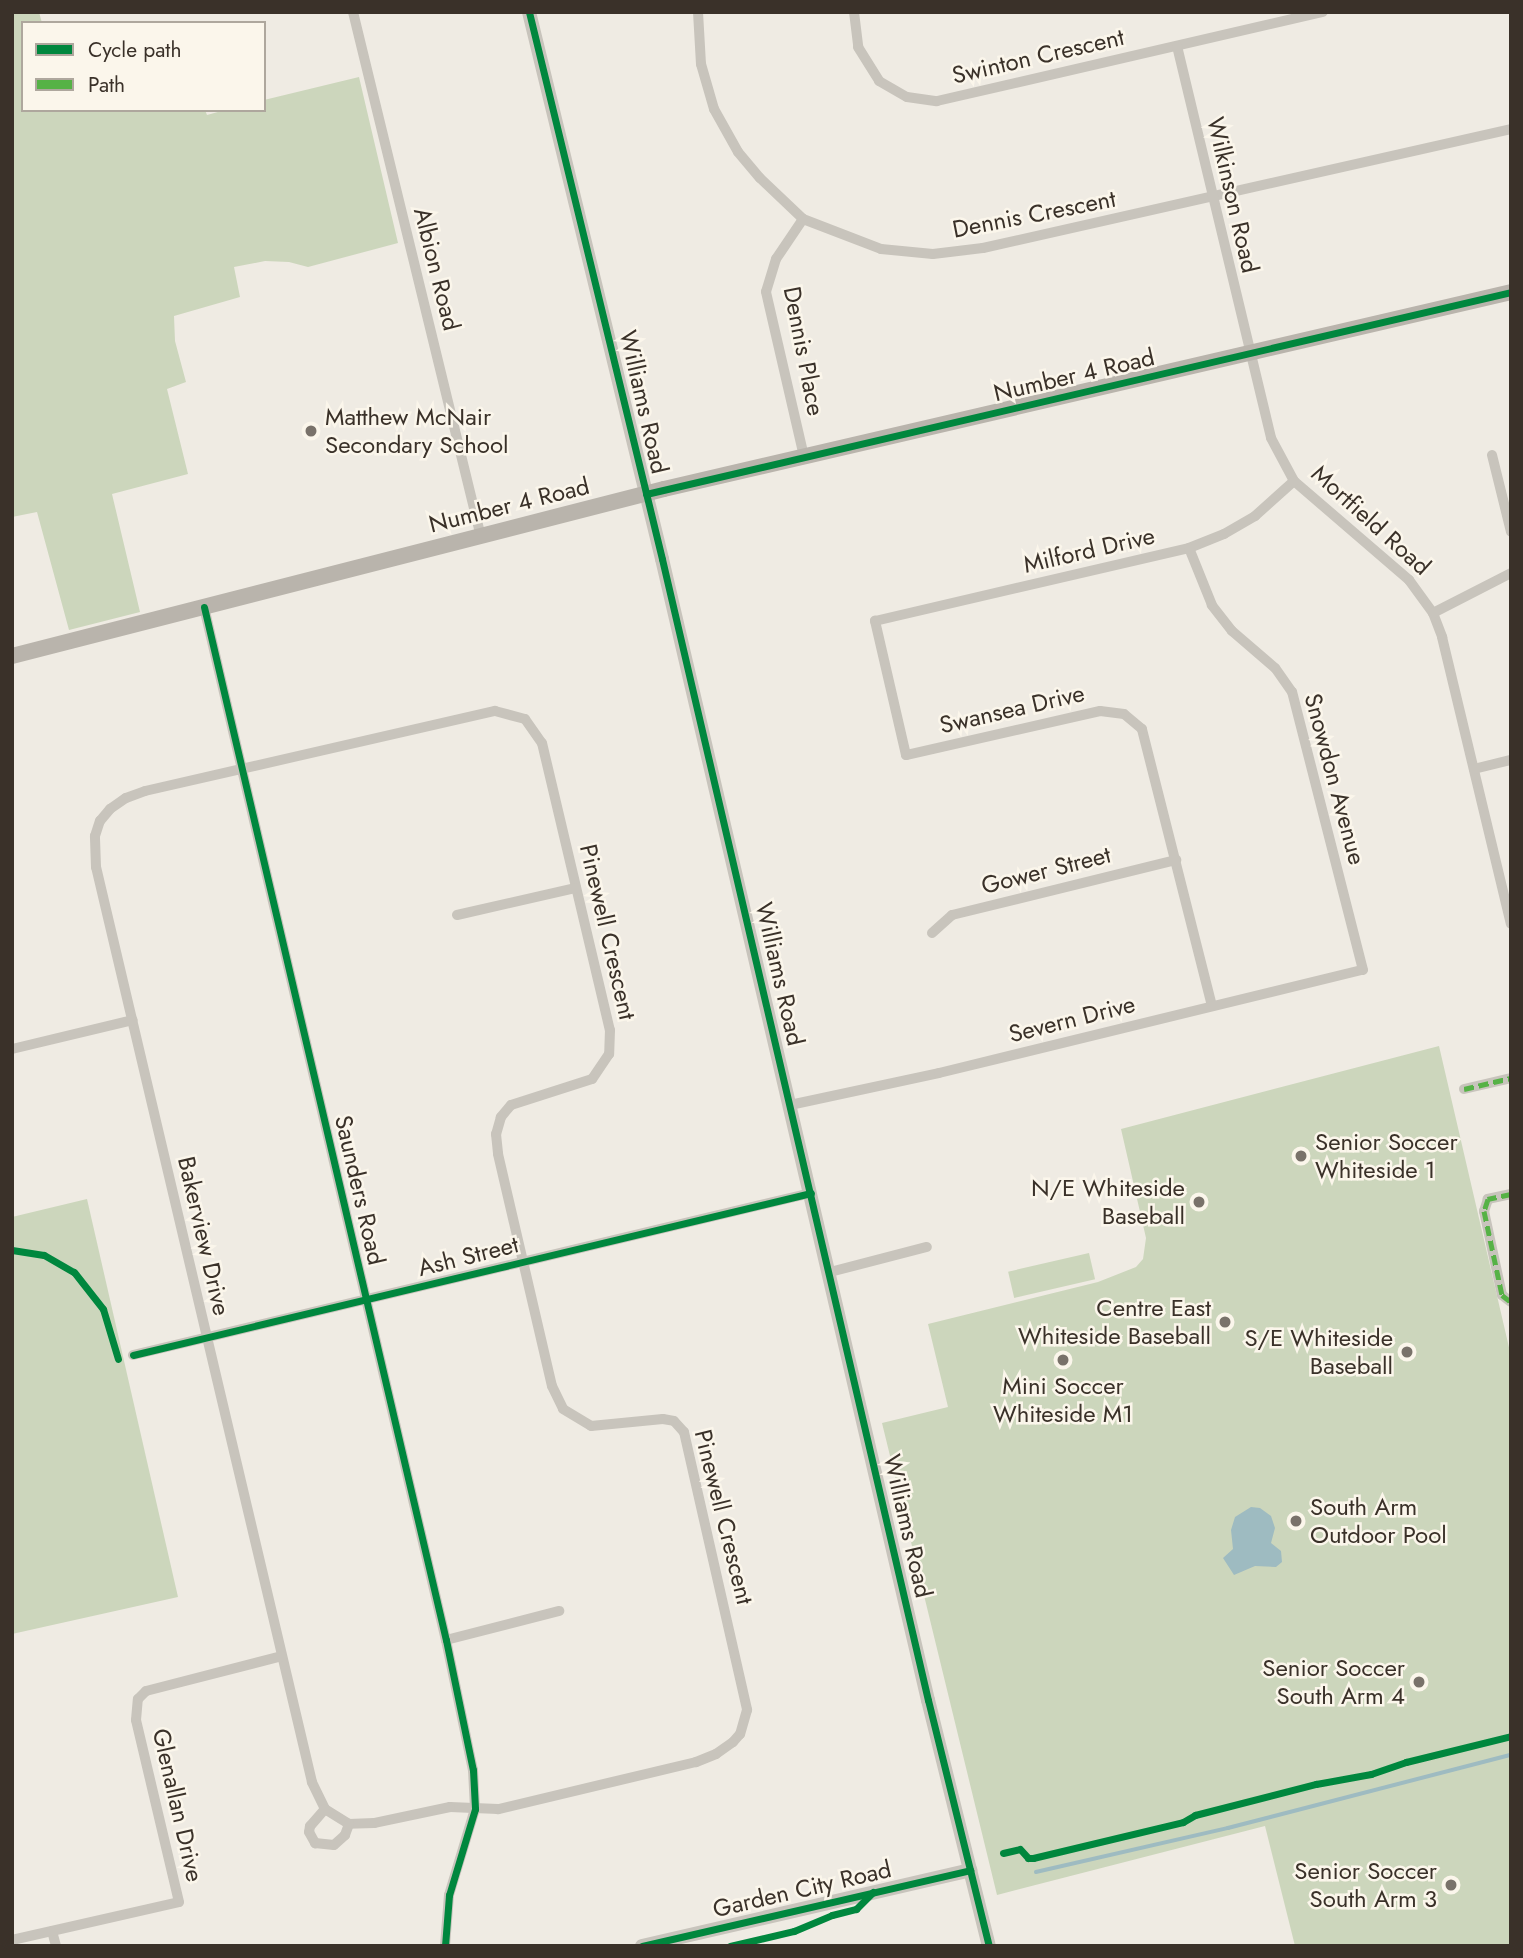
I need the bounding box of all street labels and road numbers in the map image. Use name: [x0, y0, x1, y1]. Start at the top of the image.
street label: Swinton Crescent: [949, 22, 1127, 90]
street label: Wilkinson Road: [1201, 114, 1265, 276]
street label: Dennis Crescent: [950, 184, 1118, 244]
street label: Albion Road: [408, 204, 466, 334]
street label: Dennis Place: [777, 284, 831, 418]
street label: Williams Road: [614, 328, 674, 476]
street label: Number 4 Road: [991, 342, 1157, 408]
street label: Mortfield Road: [1306, 459, 1436, 581]
street label: Number 4 Road: [426, 471, 592, 539]
street label: Milford Drive: [1021, 521, 1157, 579]
street label: Swansea Drive: [937, 678, 1087, 740]
street label: Snowdon Avenue: [1298, 690, 1372, 868]
street label: Gower Street: [978, 840, 1114, 900]
street label: Pinewell Crescent: [574, 842, 642, 1022]
street label: Williams Road: [750, 900, 810, 1048]
street label: Severn Drive: [1006, 989, 1138, 1049]
street label: Saunders Road: [329, 1112, 391, 1268]
street label: Bakerview Drive: [172, 1154, 236, 1318]
street label: Ash Street: [415, 1230, 521, 1282]
street label: Pinewell Crescent: [688, 1427, 760, 1607]
street label: Williams Road: [878, 1452, 938, 1600]
street label: Glenallan Drive: [146, 1726, 210, 1884]
street label: Garden City Road: [710, 1854, 894, 1924]

